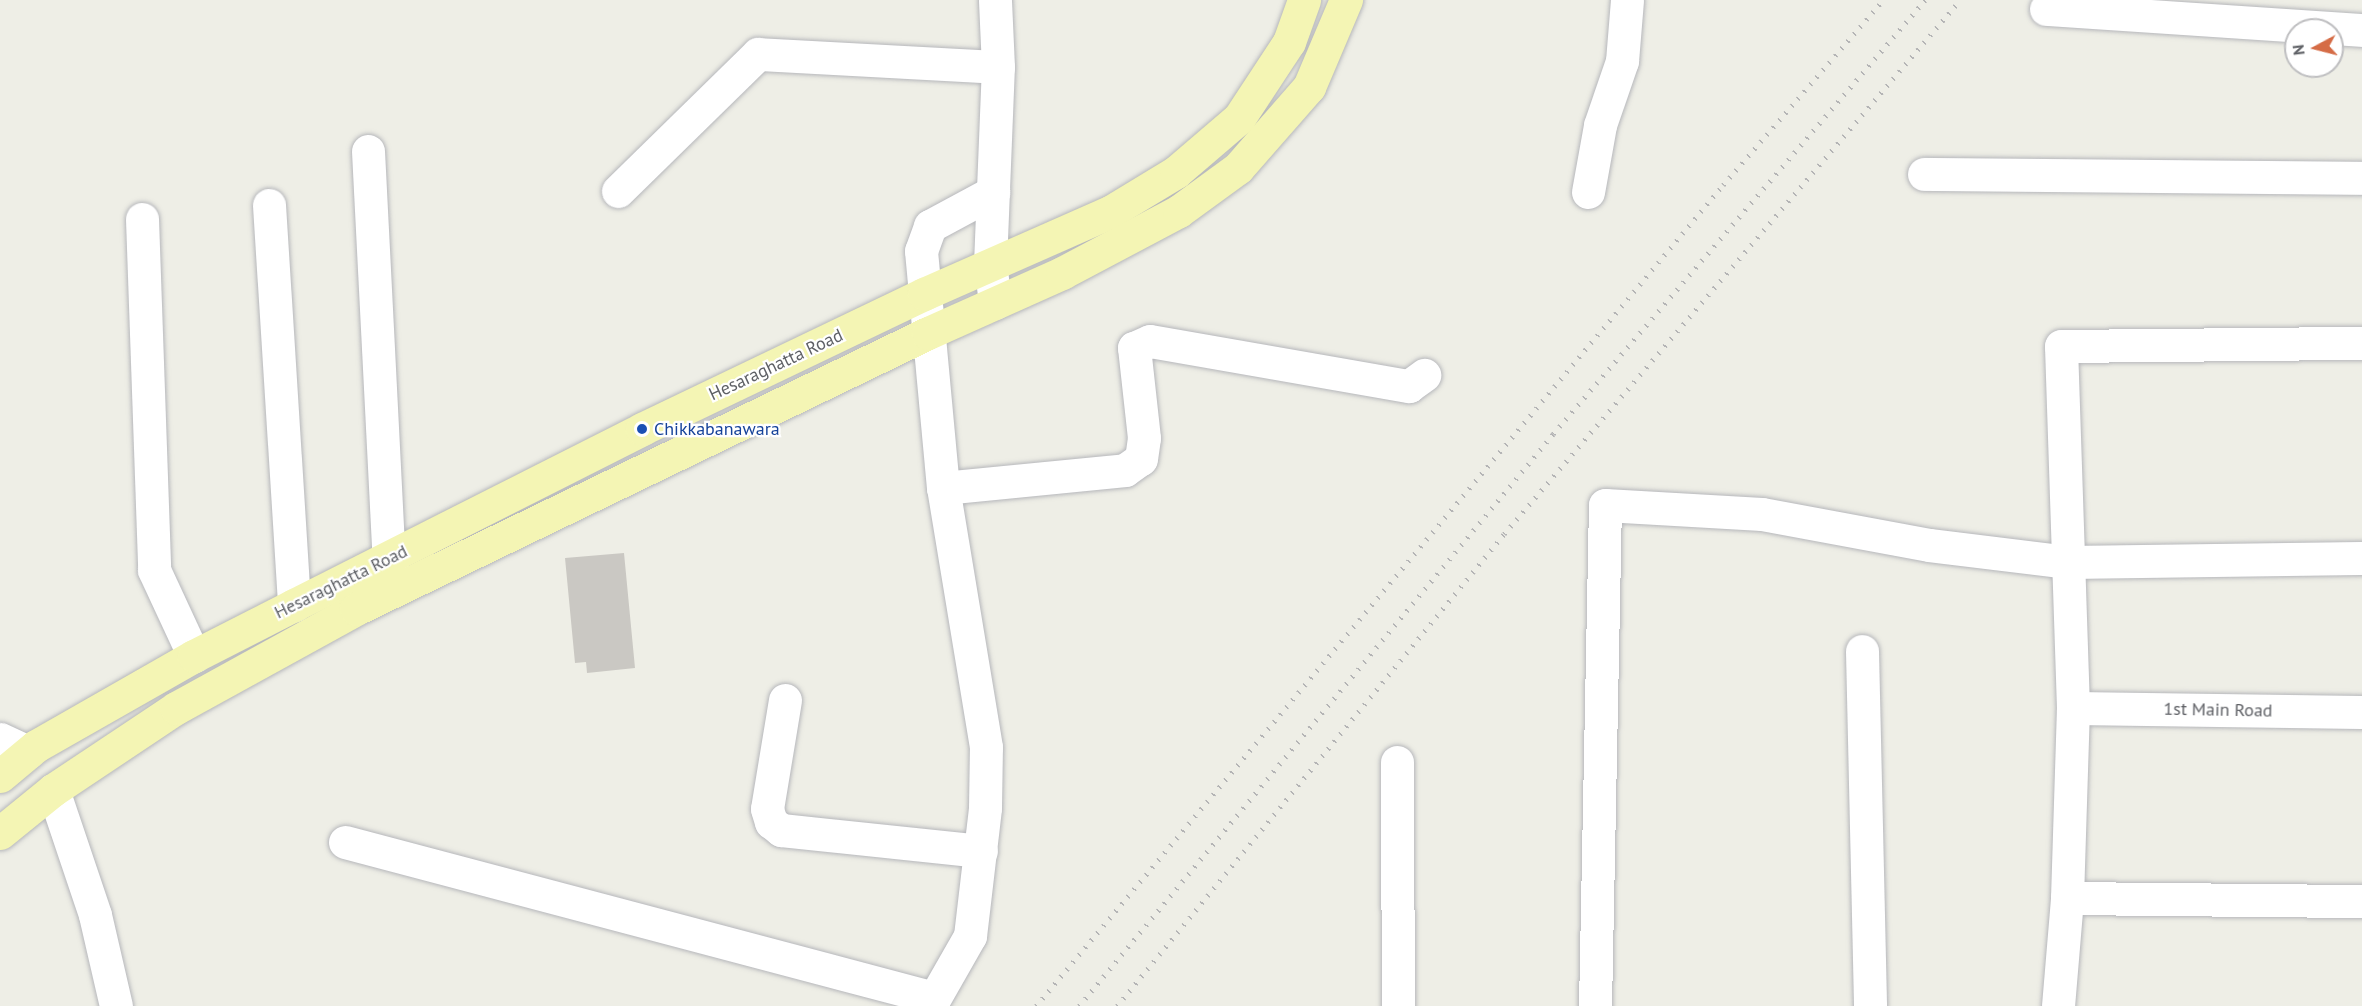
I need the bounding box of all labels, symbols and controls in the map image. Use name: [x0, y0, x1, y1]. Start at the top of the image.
north arrow: [2284, 18, 2344, 78]
text: N: [2288, 44, 2309, 56]
street label: Hesaraghatta Road: [706, 325, 846, 405]
place label: Chikkabanawara: [654, 418, 780, 440]
marker: Chikkabanawara: [635, 422, 649, 436]
street label: Hesaraghatta Road: [271, 540, 411, 624]
street label: 1st Main Road: [2163, 698, 2273, 722]

